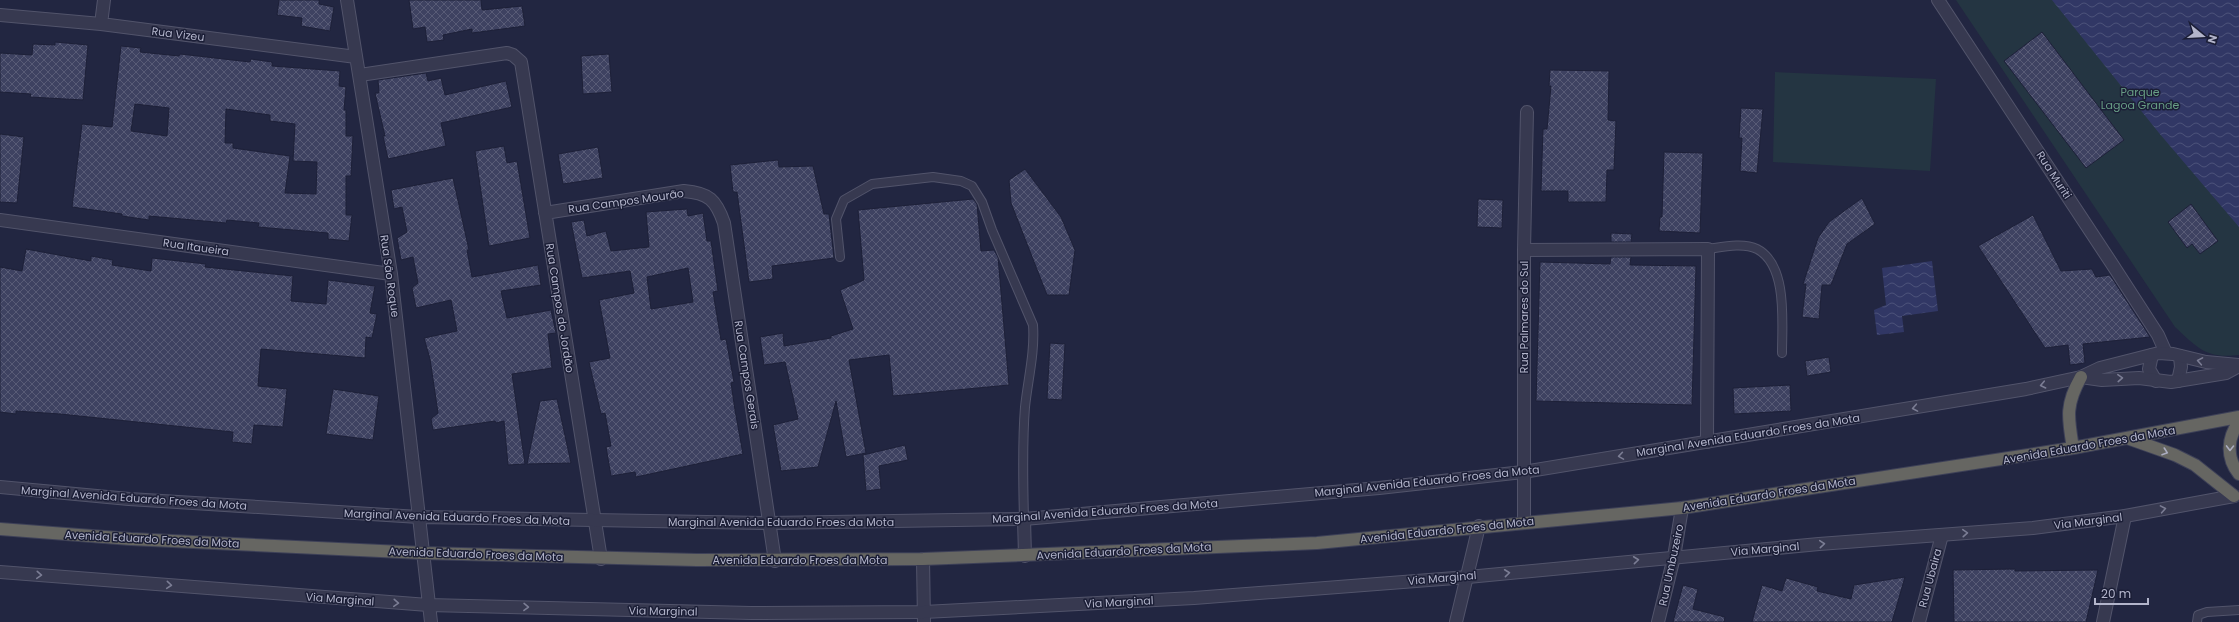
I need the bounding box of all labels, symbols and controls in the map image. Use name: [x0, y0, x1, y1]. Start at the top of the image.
north arrow: [2183, 16, 2223, 56]
street label: Rua Vizeu: [151, 23, 205, 45]
text: N: [2204, 33, 2221, 46]
park label: Parque Lagoa Grande: [2101, 84, 2179, 113]
street label: Rua Muriti: [2033, 148, 2076, 202]
street label: Rua Campos Mourão: [567, 185, 685, 217]
street label: Rua Itaueira: [162, 234, 230, 260]
street label: Rua São Roque: [376, 234, 404, 318]
street label: Rua Campos do Jordão: [542, 242, 578, 374]
street label: Rua Palmares do Sul: [1516, 261, 1532, 373]
street label: Rua Campos Gerais: [731, 319, 764, 431]
one-way arrow: [2197, 357, 2203, 366]
one-way arrow: [2117, 374, 2123, 383]
one-way arrow: [2040, 381, 2046, 389]
one-way arrow: [1912, 403, 1918, 412]
street label: Marginal Avenida Eduardo Froes da Mota: [1635, 409, 1861, 461]
street label: Avenida Eduardo Froes da Mota: [2001, 422, 2177, 468]
one-way arrow: [2226, 445, 2234, 451]
one-way arrow: [2162, 447, 2169, 456]
one-way arrow: [1618, 451, 1624, 459]
street label: Marginal Avenida Eduardo Froes da Mota: [1314, 461, 1540, 501]
street label: Avenida Eduardo Froes da Mota: [1681, 472, 1857, 516]
street label: Marginal Avenida Eduardo Froes da Mota: [21, 482, 247, 514]
street label: Marginal Avenida Eduardo Froes da Mota: [992, 495, 1218, 527]
street label: Marginal Avenida Eduardo Froes da Mota: [344, 505, 570, 529]
one-way arrow: [2160, 506, 2167, 514]
street label: Via Marginal: [2053, 509, 2123, 533]
street label: Avenida Eduardo Froes da Mota: [1359, 513, 1535, 547]
street label: Marginal Avenida Eduardo Froes da Mota: [668, 514, 894, 530]
street label: Rua Umbuzeiro: [1655, 523, 1687, 607]
street label: Avenida Eduardo Froes da Mota: [64, 526, 240, 552]
one-way arrow: [1962, 528, 1968, 537]
street label: Avenida Eduardo Froes da Mota: [1036, 538, 1212, 564]
street label: Via Marginal: [1730, 538, 1800, 560]
one-way arrow: [1819, 539, 1825, 548]
street label: Avenida Eduardo Froes da Mota: [388, 543, 564, 565]
street label: Rua Ubaira: [1914, 547, 1946, 609]
street label: Avenida Eduardo Froes da Mota: [713, 552, 887, 568]
one-way arrow: [1633, 556, 1639, 565]
street label: Via Marginal: [1407, 567, 1477, 589]
one-way arrow: [1504, 568, 1510, 577]
one-way arrow: [36, 570, 42, 579]
one-way arrow: [166, 580, 172, 589]
scale bar: [2095, 580, 2148, 606]
text: 20 m: [2101, 585, 2131, 602]
street label: Via Marginal: [305, 589, 375, 609]
street label: Via Marginal: [1084, 592, 1154, 612]
one-way arrow: [393, 598, 399, 607]
street label: Via Marginal: [628, 602, 698, 620]
one-way arrow: [523, 603, 529, 612]

